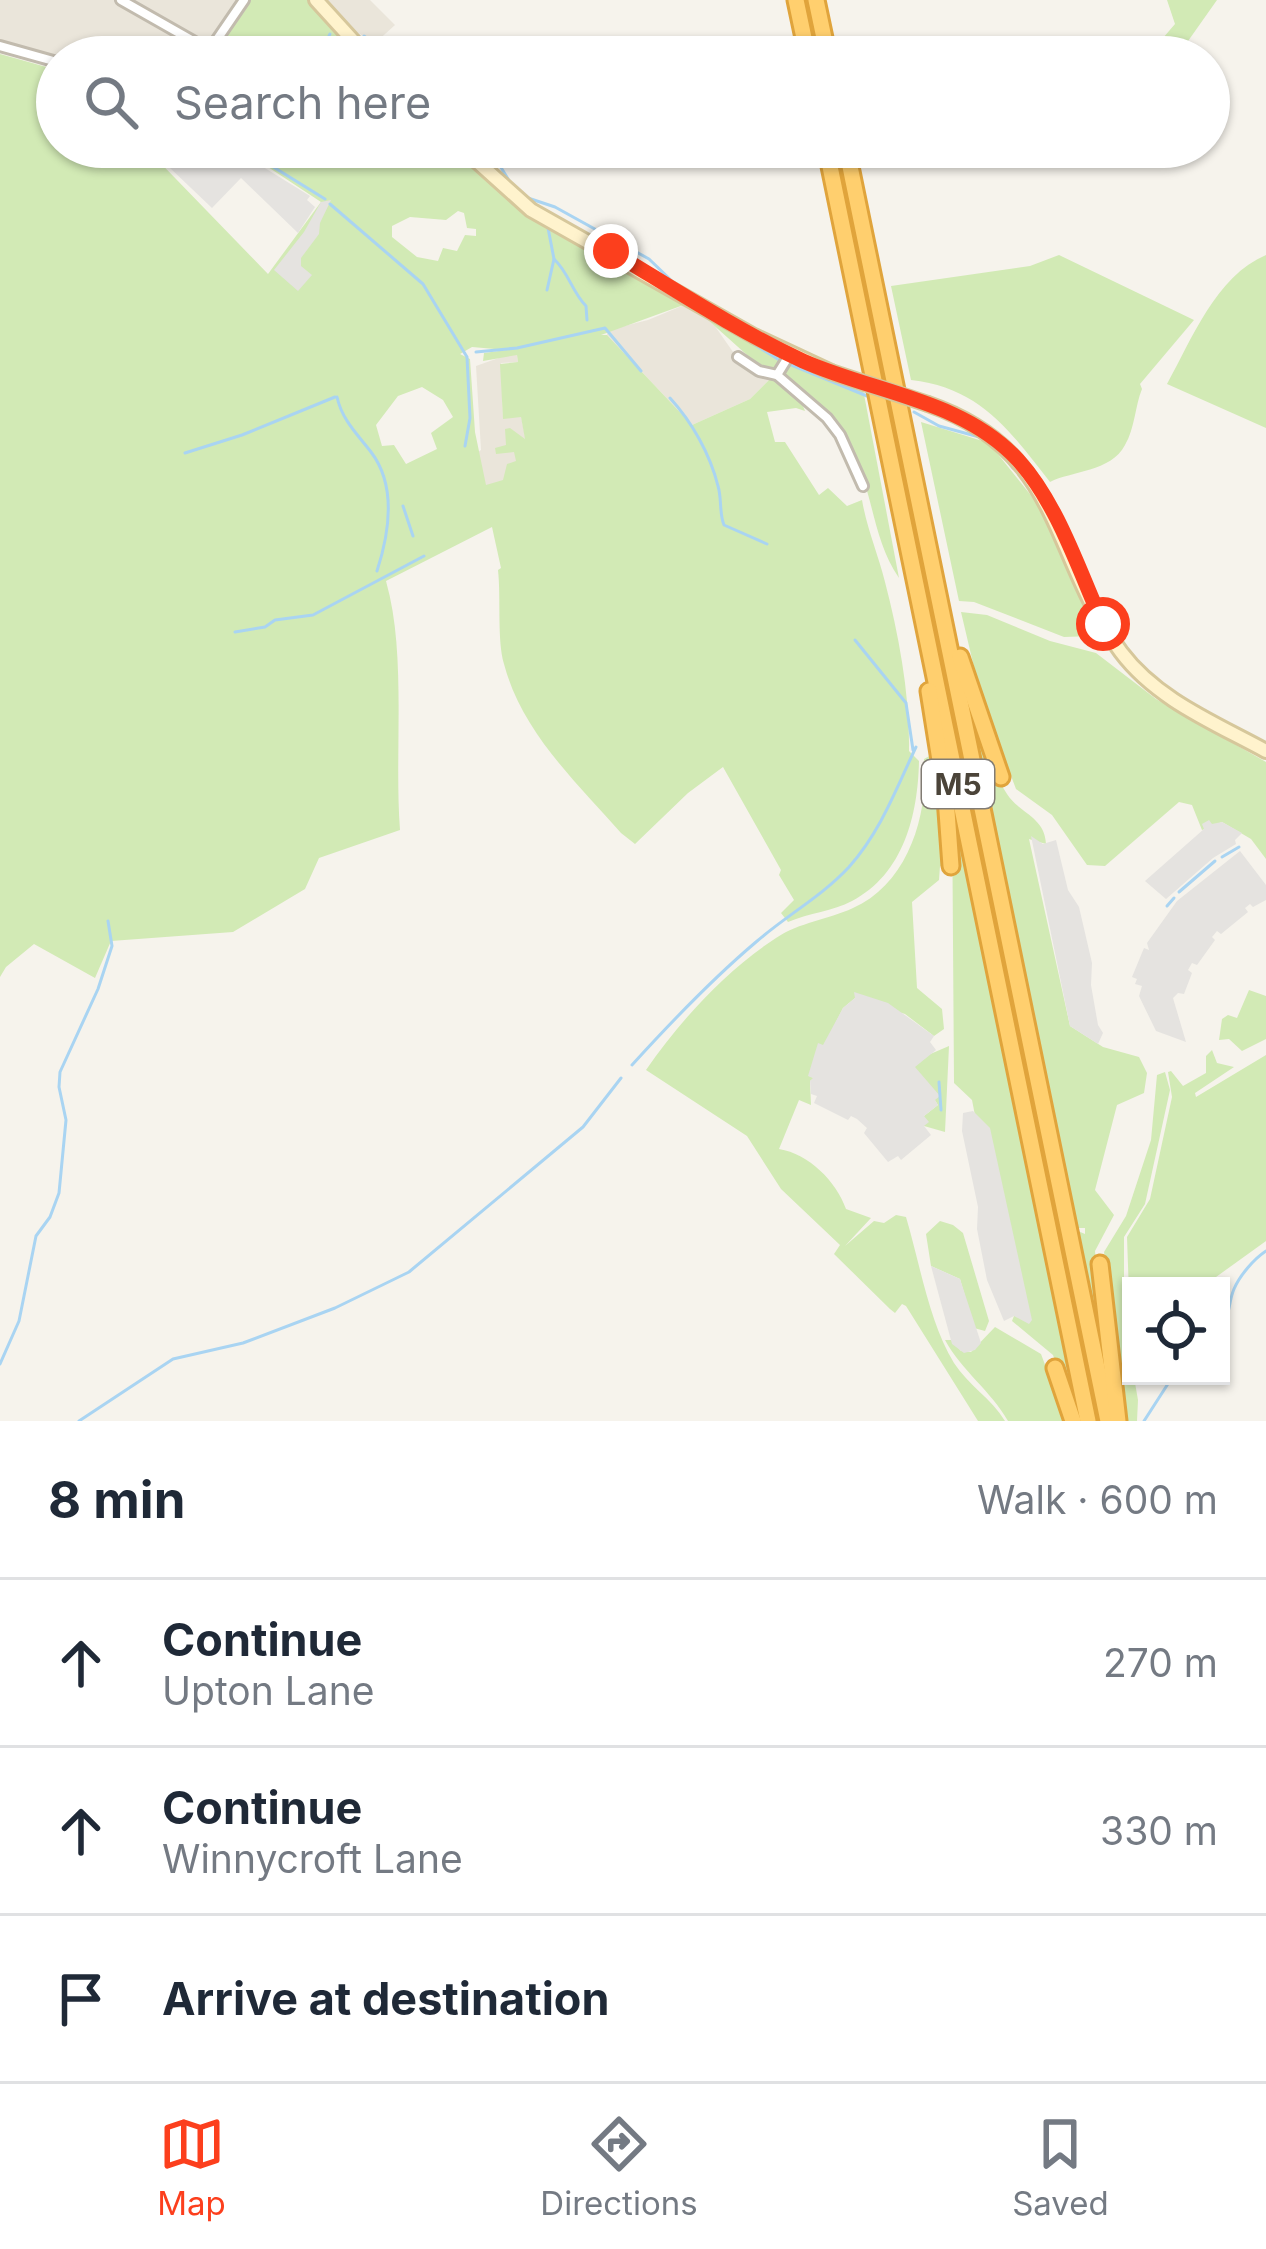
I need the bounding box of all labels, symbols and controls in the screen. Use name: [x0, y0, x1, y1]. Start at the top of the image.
search box: [36, 36, 1230, 168]
icon: search: [78, 69, 144, 135]
text: Search here: [174, 75, 431, 130]
route end: [584, 224, 638, 278]
route start: [1076, 597, 1130, 651]
road number: M5: [922, 760, 994, 808]
map controls: [1122, 1277, 1230, 1385]
button: locate: [1122, 1277, 1230, 1385]
text: 8 min: [48, 1469, 185, 1530]
text: Walk · 600 m: [977, 1476, 1218, 1523]
text: Continue: [162, 1612, 362, 1667]
icon: ahead: [48, 1630, 114, 1696]
text: 270 m: [1103, 1639, 1218, 1686]
text: Upton Lane: [162, 1667, 374, 1714]
text: Continue: [162, 1780, 362, 1835]
icon: ahead: [48, 1798, 114, 1864]
text: 330 m: [1100, 1807, 1218, 1854]
text: Winnycroft Lane: [162, 1835, 463, 1882]
icon: arrive: [48, 1966, 114, 2032]
text: Arrive at destination: [162, 1971, 609, 2026]
tab: Map: [157, 2111, 226, 2223]
tab: Directions: [540, 2111, 698, 2223]
tab: Saved: [1012, 2111, 1109, 2223]

